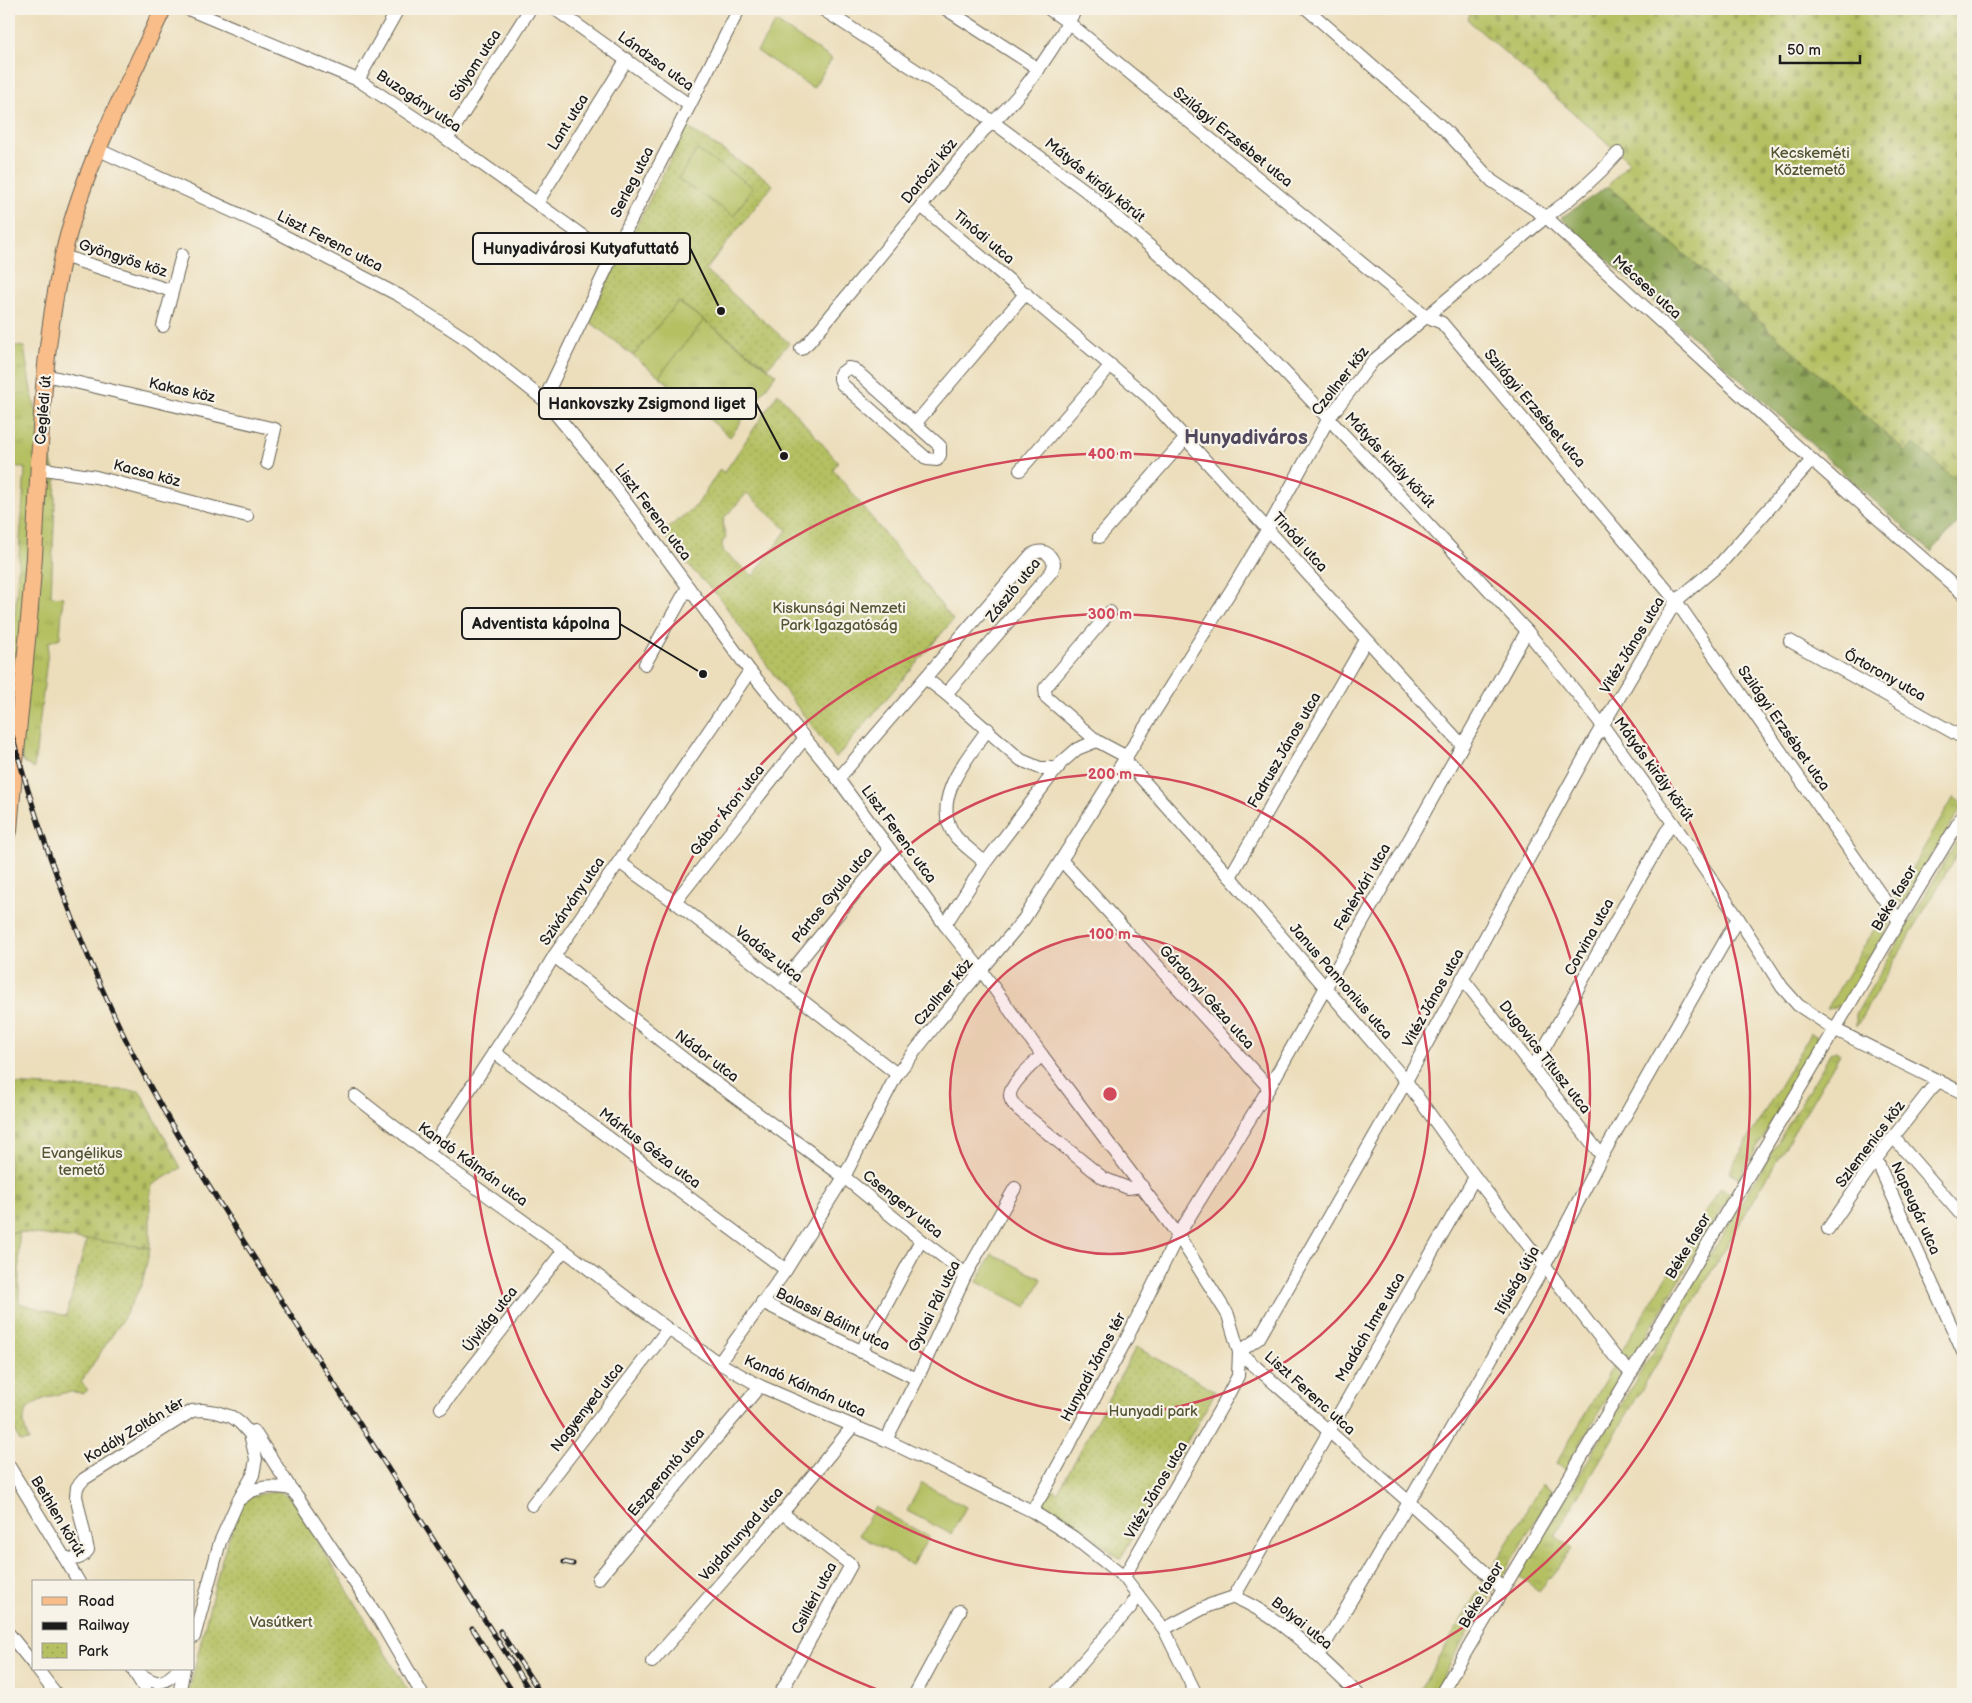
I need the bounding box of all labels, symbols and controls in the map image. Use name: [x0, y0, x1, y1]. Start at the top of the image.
street label: Sólyom utca: [445, 26, 506, 105]
street label: Lándzsa utca: [614, 27, 698, 95]
scale bar: [1780, 32, 1860, 64]
text: 50 m: [1787, 41, 1821, 60]
street label: Buzogány utca: [373, 66, 465, 137]
street label: Szilágyi Erzsébet utca: [1169, 83, 1296, 192]
street label: Lant utca: [544, 91, 593, 154]
street label: Daróczi köz: [897, 134, 962, 208]
street label: Mátyás király körút: [1041, 134, 1149, 227]
street label: Serleg utca: [606, 144, 658, 221]
park label: Kecskeméti Köztemető: [1770, 144, 1850, 180]
street label: Tinódi utca: [949, 206, 1018, 268]
street label: Liszt Ferenc utca: [274, 207, 386, 276]
callout: Hunyadivárosi Kutyafuttató: [473, 233, 690, 264]
street label: Gyöngyös köz: [76, 235, 170, 282]
text: Hunyadivárosi Kutyafuttató: [483, 240, 679, 259]
street label: Mécses utca: [1608, 251, 1685, 323]
street label: Czollner köz: [1308, 342, 1374, 420]
street label: Szilágyi Erzsébet utca: [1480, 345, 1590, 471]
street label: Ceglédi út: [31, 374, 56, 445]
street label: Kakas köz: [147, 374, 218, 408]
callout: Hankovszky Zsigmond liget: [539, 388, 756, 419]
text: Hankovszky Zsigmond liget: [548, 395, 746, 414]
street label: Mátyás király körút: [1340, 409, 1439, 512]
district label: Hunyadiváros: [1184, 426, 1308, 450]
text: 400 m: [1088, 445, 1132, 464]
street label: Kacsa köz: [111, 455, 183, 492]
street label: Liszt Ferenc utca: [610, 460, 695, 564]
street label: Tinódi utca: [1268, 508, 1331, 576]
street label: Zászló utca: [981, 554, 1045, 627]
street label: Vitéz János utca: [1596, 593, 1669, 697]
park label: Kiskunsági Nemzeti Park Igazgatóság: [772, 599, 906, 635]
text: 300 m: [1088, 605, 1132, 624]
callout: Adventista kápolna: [462, 608, 620, 639]
text: Adventista kápolna: [471, 615, 610, 634]
street label: Őrtorony utca: [1841, 645, 1929, 706]
street label: Szilágyi Erzsébet utca: [1733, 662, 1834, 795]
street label: Fadrusz János utca: [1244, 689, 1325, 812]
street label: Mátyás király körút: [1610, 714, 1698, 825]
street label: Gábor Áron utca: [686, 761, 769, 860]
text: 200 m: [1088, 765, 1132, 784]
street label: Liszt Ferenc utca: [857, 782, 940, 887]
street label: Fehérvári utca: [1330, 840, 1395, 934]
street label: Pártos Gyula utca: [788, 843, 877, 947]
street label: Szivárvány utca: [536, 853, 609, 949]
street label: Béke fasor: [1867, 861, 1922, 935]
street label: Corvina utca: [1560, 895, 1618, 979]
street label: Janus Pannonius utca: [1285, 919, 1396, 1043]
street label: Vadász utca: [731, 922, 807, 987]
text: 100 m: [1089, 925, 1131, 944]
street label: Gárdonyi Géza utca: [1155, 941, 1258, 1053]
street label: Vitéz János utca: [1398, 946, 1468, 1051]
street label: Czollner köz: [910, 954, 978, 1030]
street label: Dugovics Titusz utca: [1494, 997, 1595, 1118]
street label: Nádor utca: [671, 1026, 743, 1087]
centre of rings: [1101, 1085, 1119, 1103]
street label: Szlemenics köz: [1832, 1097, 1910, 1191]
street label: Márkus Géza utca: [595, 1104, 704, 1193]
street label: Kandó Kálmán utca: [414, 1118, 531, 1211]
park label: Evangélikus temető: [41, 1144, 123, 1180]
street label: Napsugár utca: [1887, 1159, 1945, 1258]
street label: Csengery utca: [859, 1166, 947, 1243]
street label: Béke fasor: [1661, 1209, 1716, 1283]
street label: Ifjúság útja: [1491, 1243, 1544, 1318]
street label: Gyulai Pál utca: [904, 1257, 965, 1355]
street label: Madách Imre utca: [1331, 1269, 1409, 1385]
street label: Újvilág utca: [459, 1283, 522, 1356]
street label: Balassi Bálint utca: [773, 1284, 893, 1355]
street label: Hunyadi János tér: [1057, 1309, 1131, 1425]
street label: Liszt Ferenc utca: [1260, 1347, 1359, 1439]
street label: Kandó Kálmán utca: [741, 1351, 869, 1422]
street label: Nagyenyed utca: [547, 1359, 628, 1456]
street label: Kodály Zoltán tér: [81, 1393, 188, 1468]
park label: Hunyadi park: [1109, 1402, 1198, 1421]
street label: Eszperantó utca: [624, 1424, 709, 1521]
street label: Vitéz János utca: [1121, 1438, 1192, 1543]
street label: Bethlen körút: [26, 1473, 89, 1560]
street label: Vajdahunyad utca: [695, 1483, 788, 1585]
street label: Béke fasor: [1455, 1558, 1508, 1632]
street label: Csilléri utca: [787, 1559, 841, 1638]
legend: [32, 1580, 195, 1670]
text: Road: [78, 1592, 114, 1611]
street label: Bolyai utca: [1267, 1593, 1336, 1654]
park label: Vasútkert: [249, 1613, 313, 1632]
text: Railway: [78, 1616, 129, 1635]
text: Park: [78, 1642, 109, 1661]

